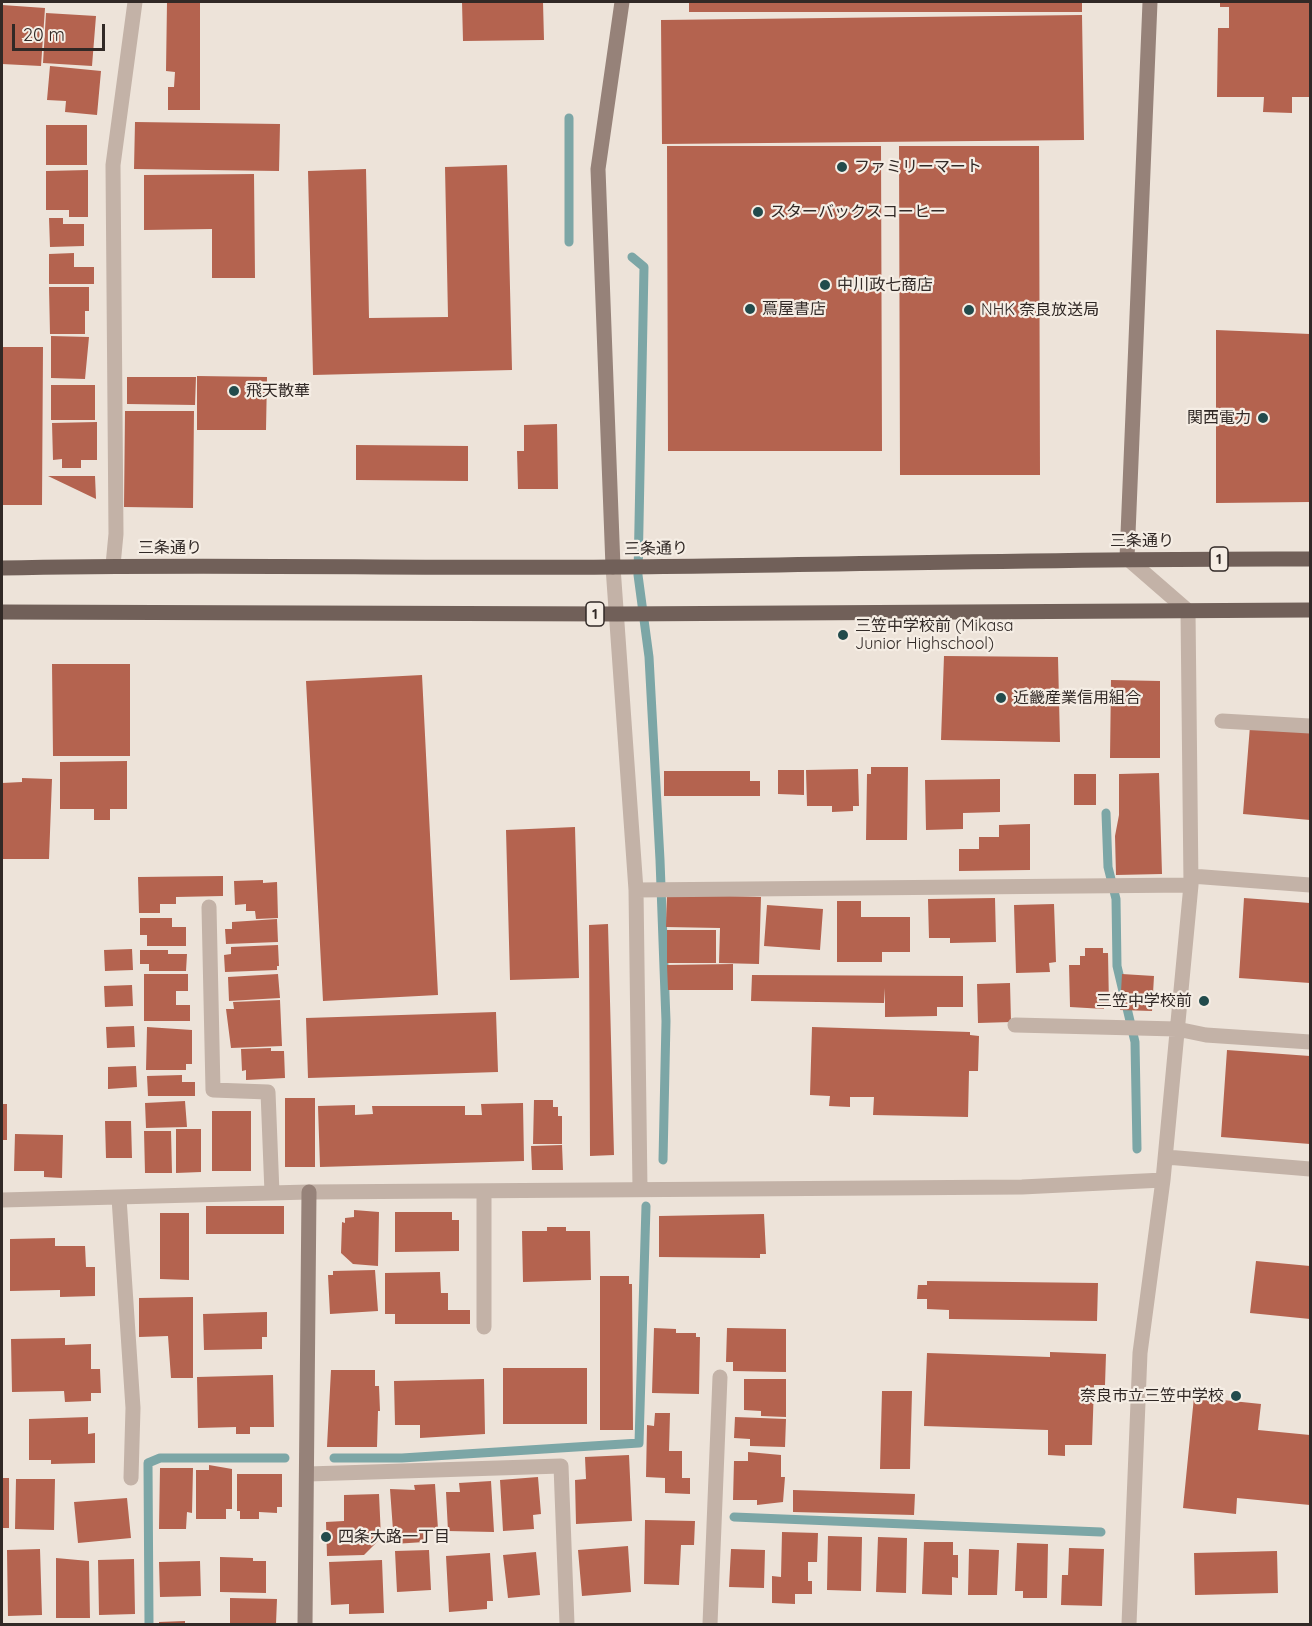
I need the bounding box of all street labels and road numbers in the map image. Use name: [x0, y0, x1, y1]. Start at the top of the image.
street label: 三条通り: [1110, 531, 1174, 551]
street label: 三条通り: [138, 538, 202, 558]
street label: 三条通り: [624, 539, 688, 559]
road number: 1: [1210, 547, 1228, 571]
road number: 1: [586, 602, 604, 626]

